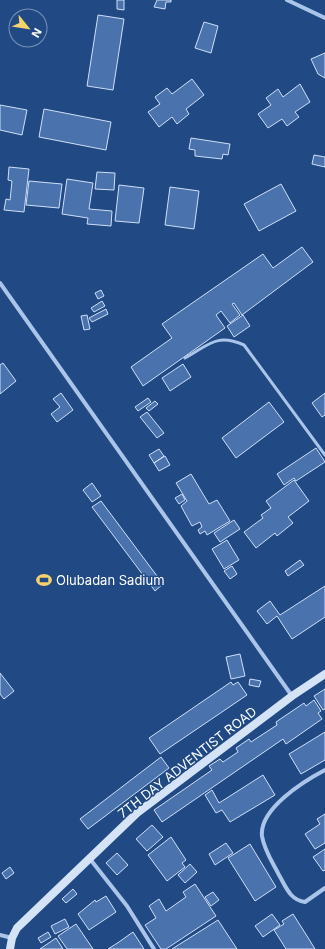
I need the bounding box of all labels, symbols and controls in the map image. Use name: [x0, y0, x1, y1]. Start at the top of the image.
north arrow: [8, 8, 48, 48]
text: N: [29, 26, 45, 40]
sports icon: Olubadan Sadium: [35, 571, 53, 589]
place label: Olubadan Sadium: [56, 572, 165, 588]
street label: 7TH DAY ADVENTIST ROAD: [115, 703, 259, 821]

